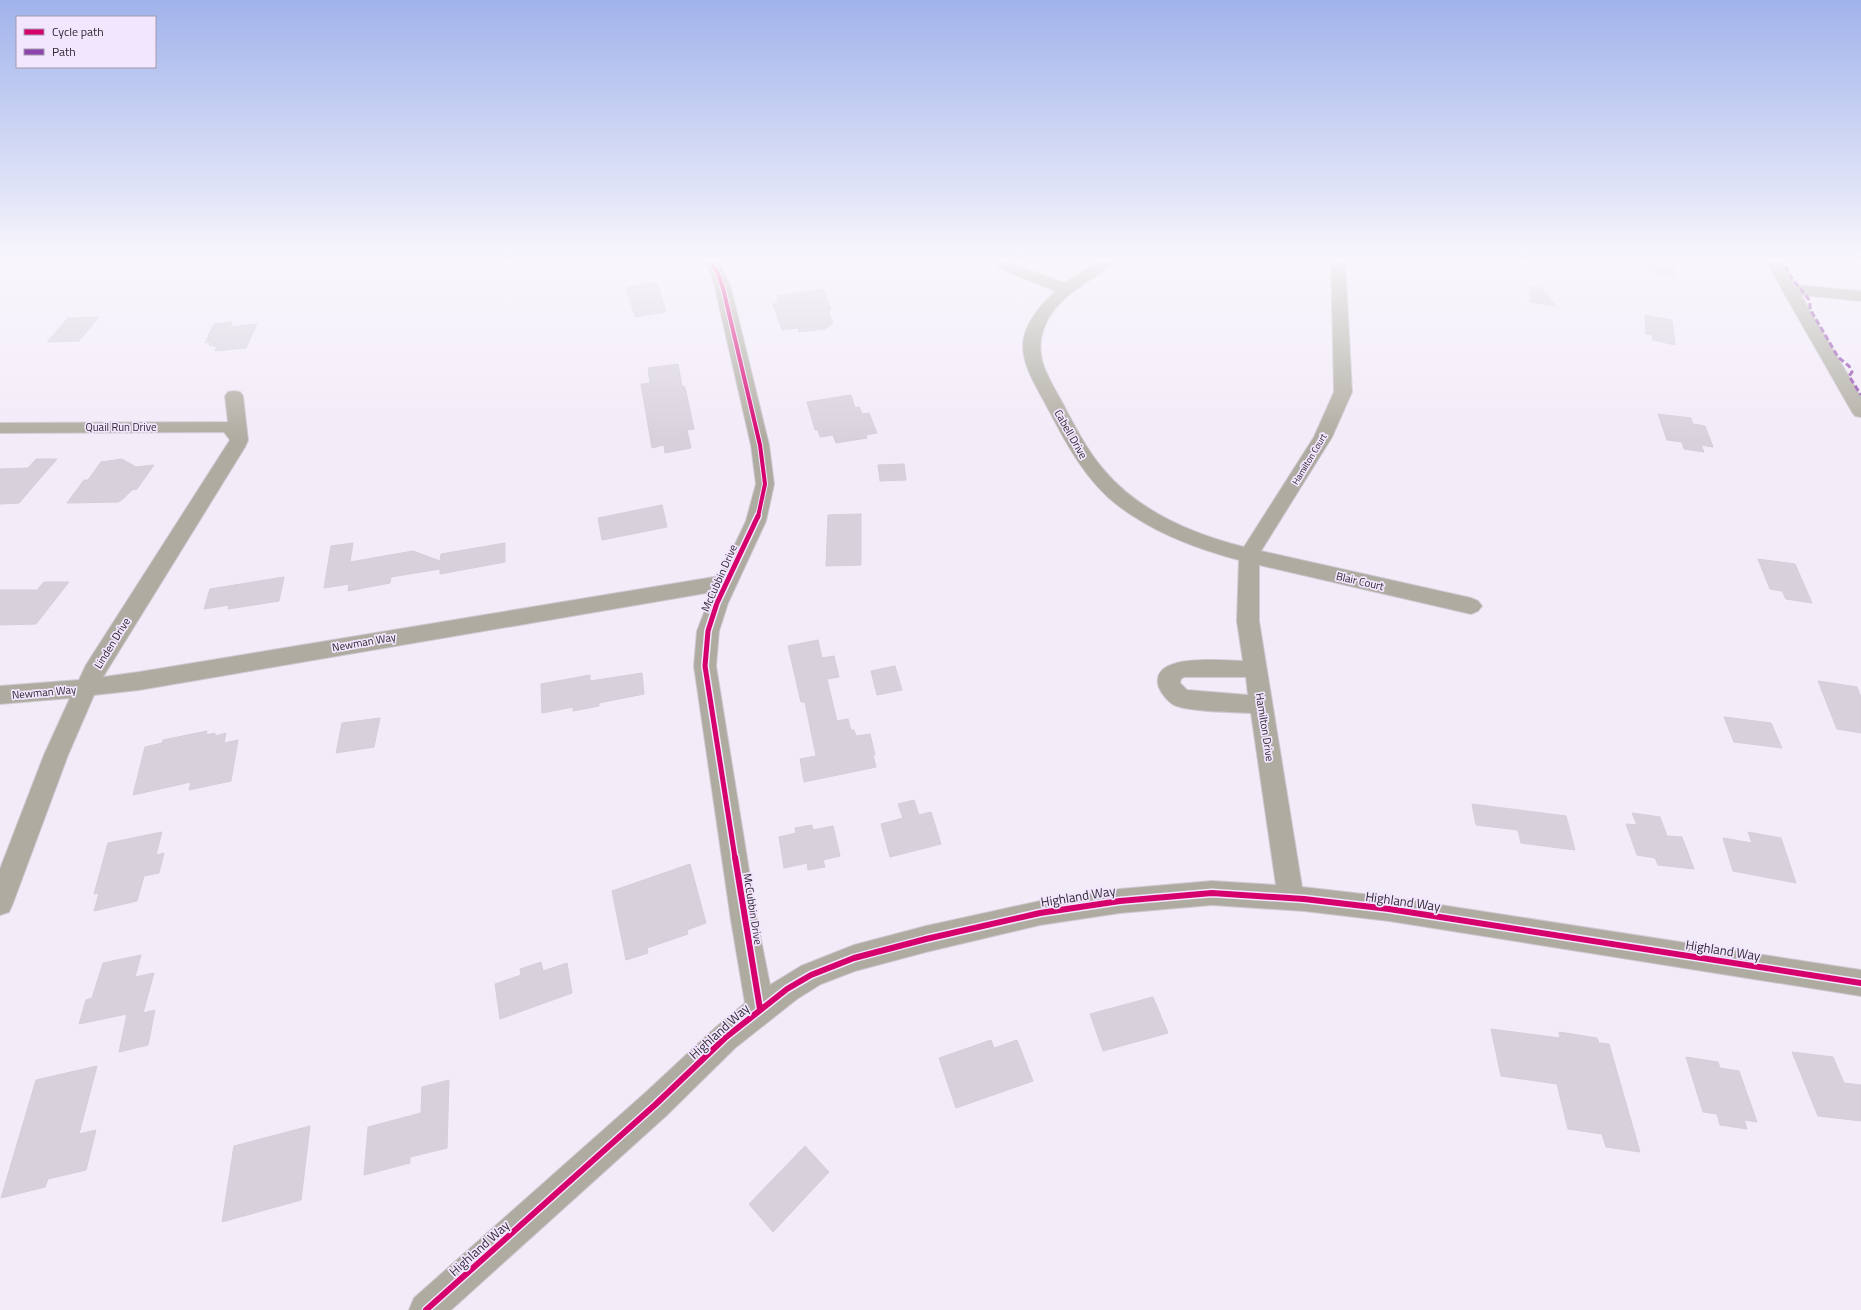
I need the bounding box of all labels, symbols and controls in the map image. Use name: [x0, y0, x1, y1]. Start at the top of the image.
legend: [16, 16, 156, 68]
text: Cycle path: [52, 22, 104, 41]
text: Path: [52, 42, 76, 61]
street label: Cabell Drive: [1050, 406, 1092, 462]
street label: Quail Run Drive: [86, 419, 157, 435]
street label: Hamilton Court: [1289, 430, 1330, 487]
street label: McCubbin Drive: [697, 541, 741, 614]
street label: Blair Court: [1334, 568, 1386, 594]
street label: Linden Drive: [90, 614, 134, 672]
street label: Newman Way: [331, 628, 398, 655]
street label: Newman Way: [11, 681, 78, 703]
street label: Hamilton Drive: [1252, 692, 1278, 763]
street label: McCubbin Drive: [739, 872, 767, 946]
street label: Highland Way: [1039, 880, 1117, 912]
street label: Highland Way: [1364, 886, 1442, 916]
street label: Highland Way: [1684, 934, 1762, 966]
street label: Highland Way: [684, 998, 754, 1064]
street label: Highland Way: [444, 1215, 514, 1281]

